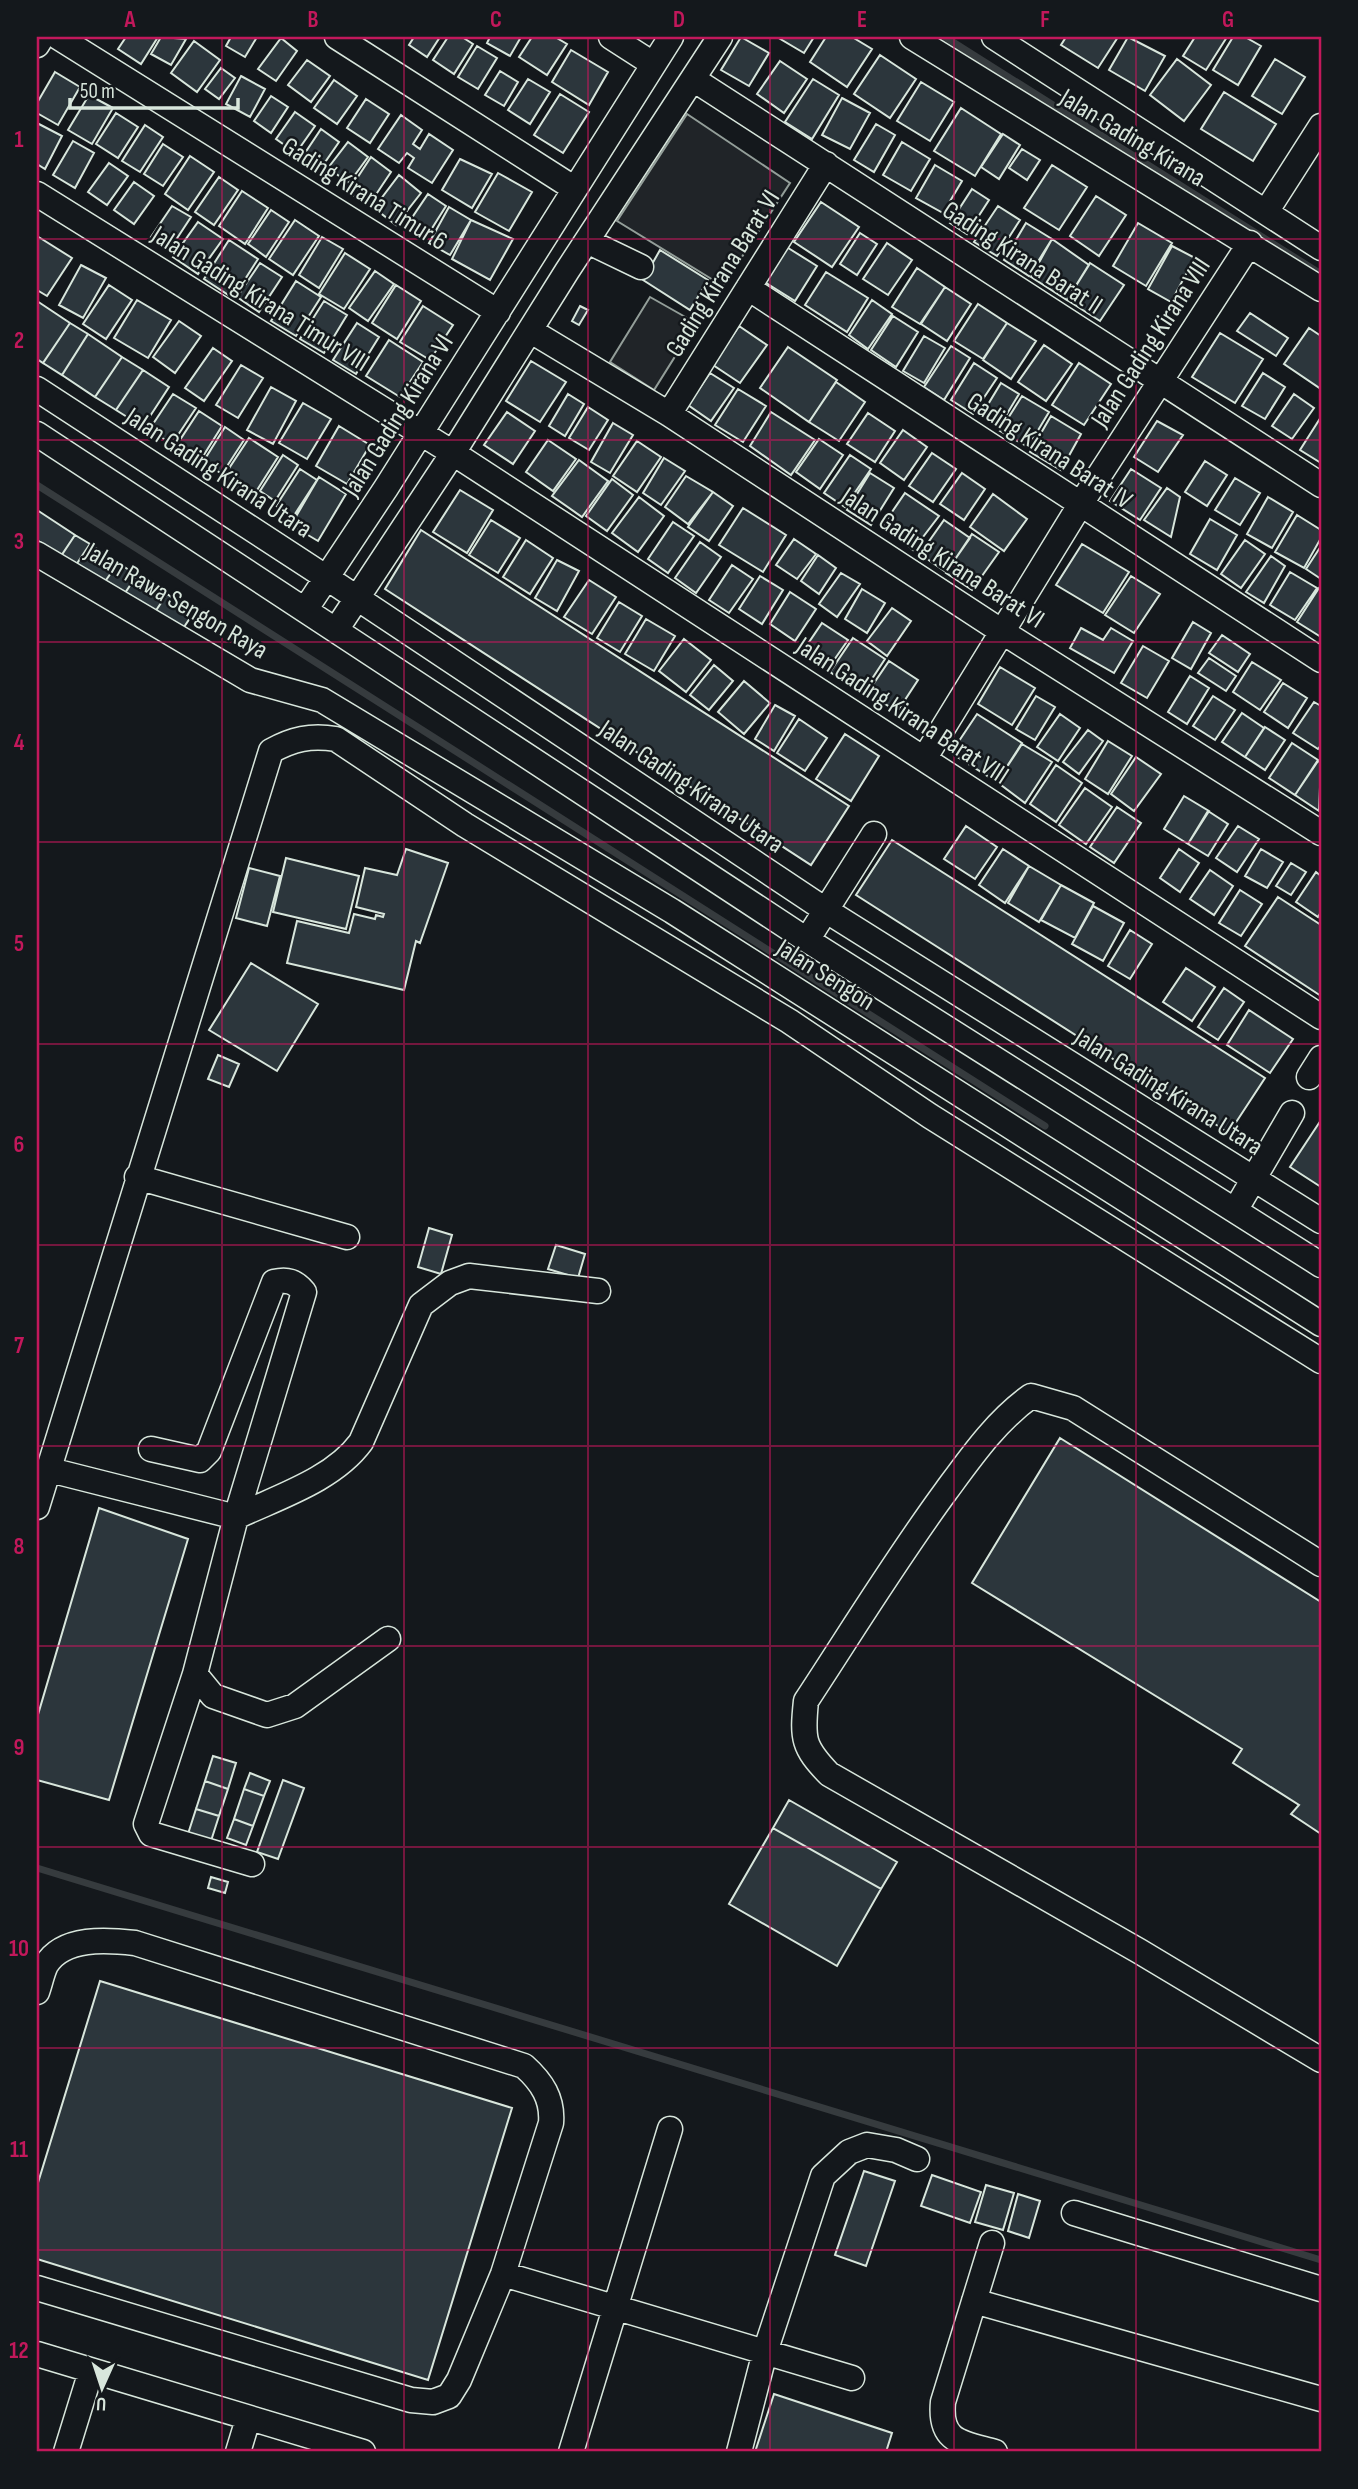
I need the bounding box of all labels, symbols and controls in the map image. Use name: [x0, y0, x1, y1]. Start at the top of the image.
text: A: [124, 6, 137, 34]
text: B: [308, 6, 319, 34]
text: C: [490, 6, 502, 34]
text: D: [673, 6, 685, 34]
text: E: [857, 6, 867, 34]
text: F: [1040, 6, 1050, 34]
text: G: [1222, 6, 1234, 34]
scale bar: [70, 66, 238, 110]
text: 50 m: [80, 79, 115, 104]
street label: Jalan Gading Kirana: [1053, 82, 1211, 194]
text: 1: [14, 126, 24, 154]
street label: Gading Kirana Timur 6: [276, 131, 453, 258]
street label: Gading Kirana Barat VI: [660, 185, 787, 363]
street label: Gading Kirana Barat II: [936, 195, 1108, 321]
street label: Jalan Gading Kirana Timur VIII: [145, 219, 375, 379]
street label: Jalan Gading Kirana VIII: [1084, 252, 1218, 434]
text: 2: [14, 327, 24, 355]
street label: Jalan Gading Kirana VI: [335, 329, 461, 504]
street label: Gading Kirana Barat IV: [961, 386, 1138, 516]
street label: Jalan Gading Kirana Utara: [118, 401, 317, 545]
street label: Jalan Gading Kirana Barat VI: [834, 480, 1050, 636]
text: 3: [14, 528, 24, 556]
street label: Jalan Rawa Sengon Raya: [79, 536, 273, 666]
street label: Jalan Gading Kirana Barat VIII: [789, 630, 1014, 791]
street label: Jalan Gading Kirana Utara: [592, 713, 790, 861]
text: 4: [14, 729, 25, 757]
text: 5: [14, 930, 24, 958]
street label: Jalan Sengon: [769, 932, 880, 1018]
street label: Jalan Gading Kirana Utara: [1067, 1021, 1268, 1163]
text: 6: [14, 1131, 24, 1159]
text: 7: [14, 1332, 24, 1360]
text: 8: [14, 1533, 25, 1561]
text: 9: [14, 1734, 24, 1762]
text: 10: [9, 1935, 29, 1963]
text: 11: [10, 2136, 28, 2164]
text: 12: [9, 2337, 29, 2365]
north arrow: [66, 2352, 136, 2422]
text: U: [96, 2392, 107, 2415]

